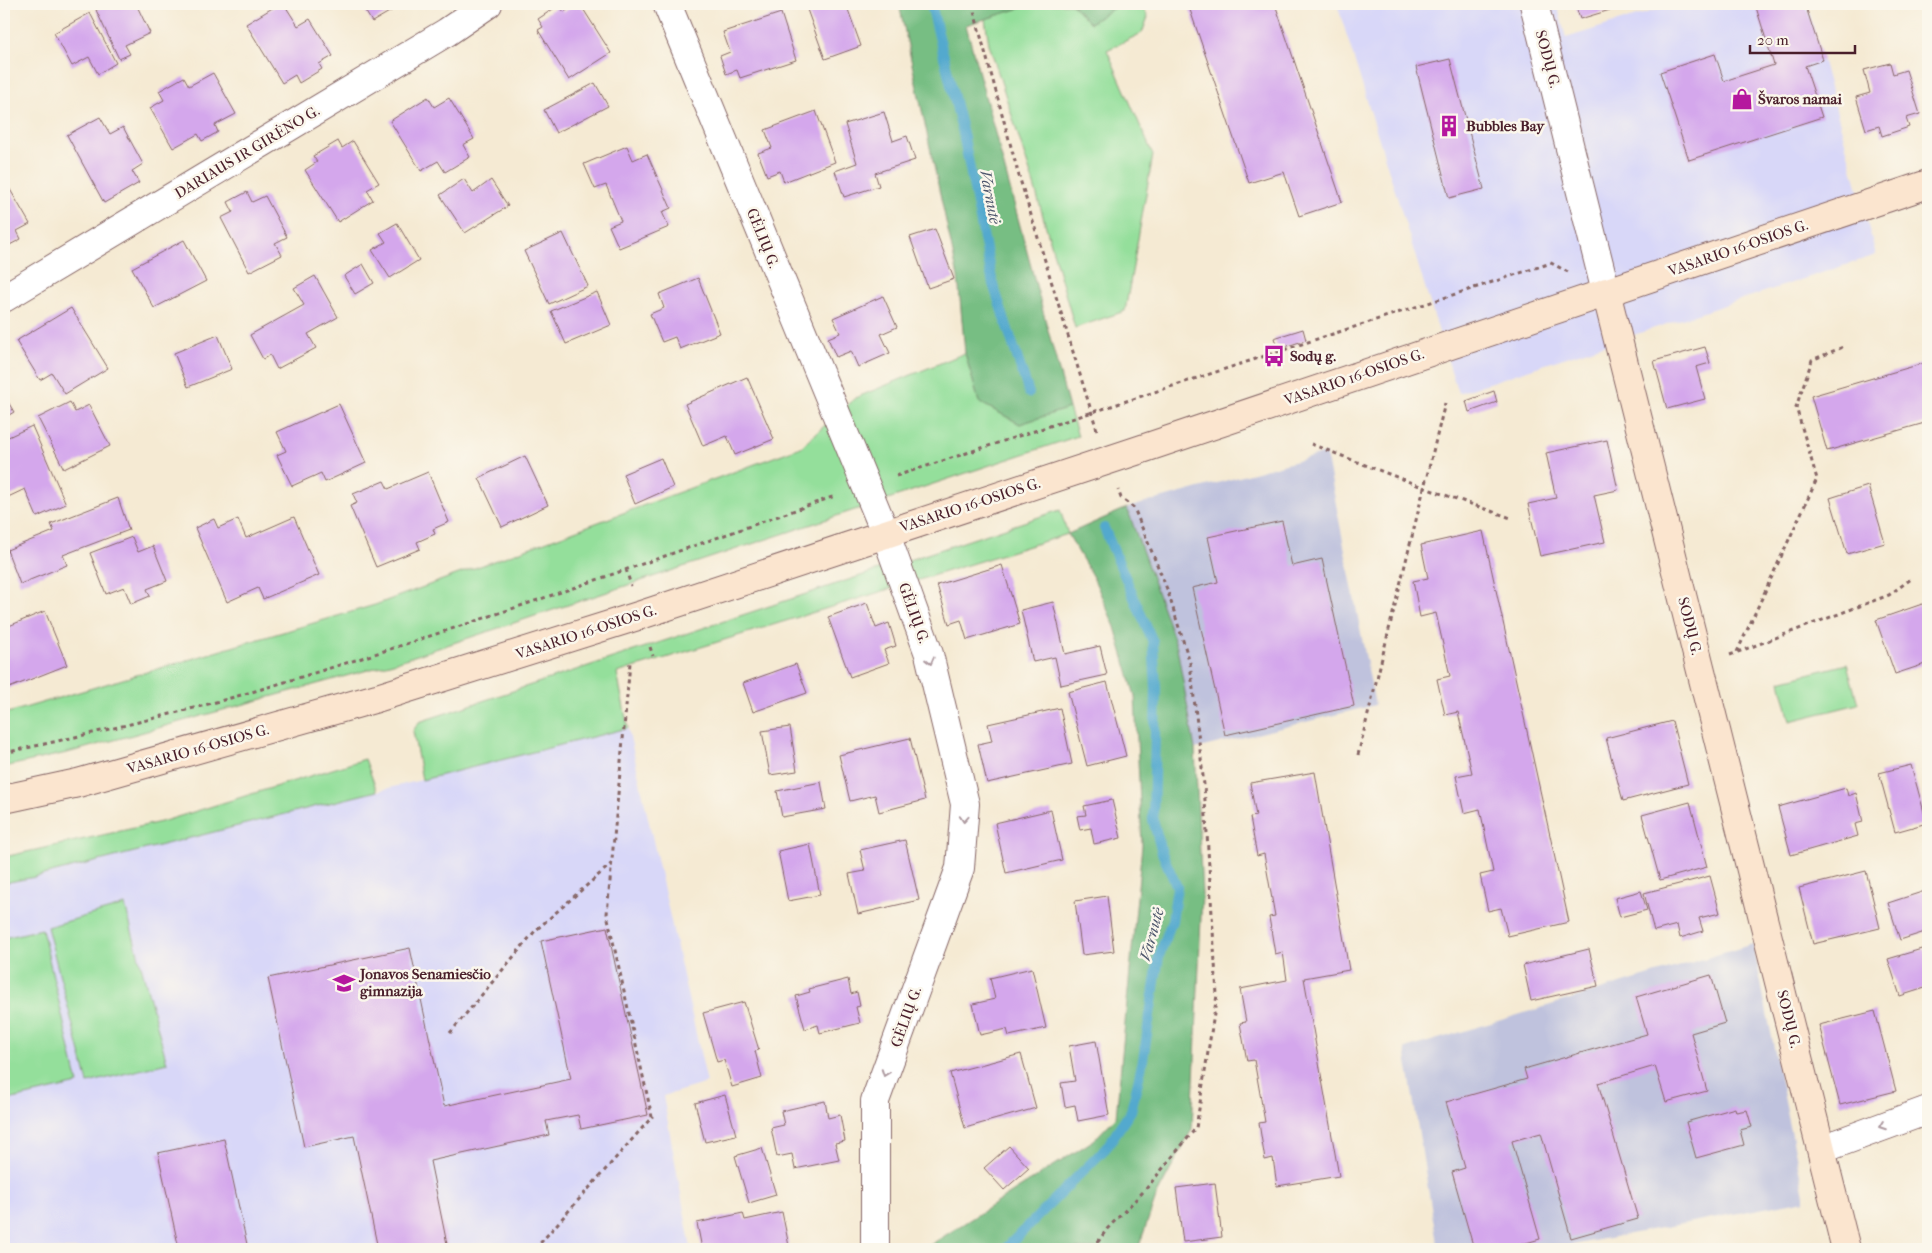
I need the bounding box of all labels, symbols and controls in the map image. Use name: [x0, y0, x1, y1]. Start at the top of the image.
scale bar: [1750, 22, 1854, 54]
street label: SODŲ G.: [1532, 28, 1564, 90]
text: 20 m: [1757, 31, 1789, 49]
shop icon: Švaros namai: [1729, 86, 1755, 112]
place label: Švaros namai: [1758, 90, 1842, 108]
street label: DARIAUS IR GIRĖNO G.: [171, 102, 323, 202]
building icon: Bubbles Bay: [1436, 113, 1462, 139]
place label: Bubbles Bay: [1466, 117, 1545, 135]
water label: Varnutė: [976, 169, 1005, 226]
street label: GĖLIŲ G.: [743, 205, 783, 271]
street label: VASARIO 16-OSIOS G.: [1665, 216, 1810, 281]
bus stop icon: Sodų g.: [1261, 343, 1287, 369]
street label: VASARIO 16-OSIOS G.: [1281, 345, 1426, 410]
place label: Sodų g.: [1290, 347, 1336, 366]
street label: VASARIO 16-OSIOS G.: [896, 474, 1043, 537]
street label: GĖLIŲ G.: [895, 580, 933, 646]
street label: SODŲ G.: [1674, 595, 1706, 657]
street label: VASARIO 16-OSIOS G.: [512, 601, 659, 664]
one-way arrow: [925, 656, 935, 664]
street label: VASARIO 16-OSIOS G.: [124, 720, 271, 778]
one-way arrow: [959, 815, 970, 823]
water label: Varnutė: [1135, 905, 1168, 963]
place label: Jonavos Senamiesčio gimnazija: [358, 965, 491, 1000]
school or university icon: Jonavos Senamiesčio gimnazija: [331, 970, 357, 996]
street label: GĖLIŲ G.: [887, 984, 925, 1050]
street label: SODŲ G.: [1773, 988, 1805, 1050]
one-way arrow: [881, 1068, 891, 1077]
one-way arrow: [1879, 1120, 1887, 1130]

